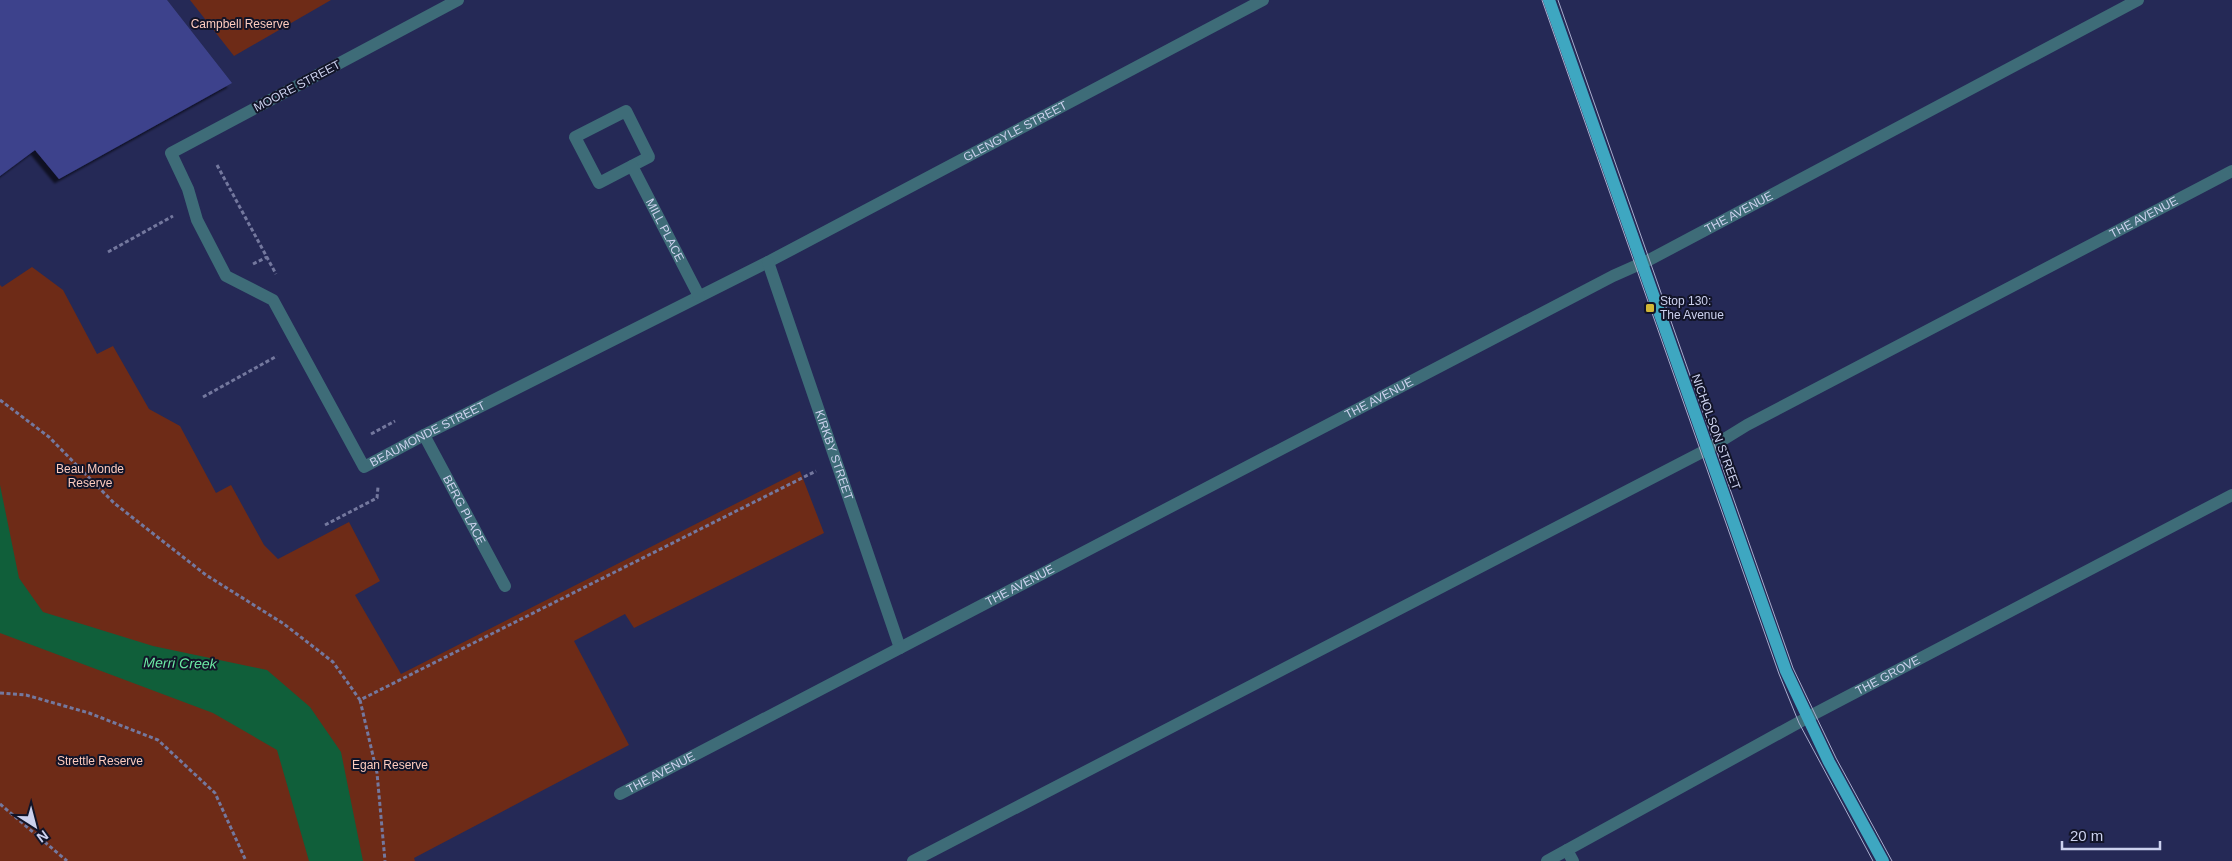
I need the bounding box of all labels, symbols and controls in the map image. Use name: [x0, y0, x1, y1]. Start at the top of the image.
park label: Campbell Reserve: [191, 17, 290, 31]
street label: MOORE STREET: [251, 57, 343, 115]
street label: GLENGYLE STREET: [961, 98, 1070, 164]
street label: THE AVENUE: [1702, 188, 1775, 236]
street label: THE AVENUE: [2107, 194, 2180, 241]
street label: MILL PLACE: [643, 196, 687, 264]
place label: Stop 130: The Avenue: [1660, 294, 1724, 322]
marker: Stop 130: The Avenue: [1644, 302, 1656, 314]
street label: NICHOLSON STREET: [1689, 372, 1744, 492]
street label: THE AVENUE: [1342, 374, 1416, 422]
street label: BEAUMONDE STREET: [367, 398, 488, 470]
street label: KIRKBY STREET: [812, 408, 856, 503]
park label: Beau Monde Reserve: [56, 462, 124, 490]
street label: BERG PLACE: [440, 473, 488, 547]
street label: THE AVENUE: [983, 562, 1056, 609]
street label: THE GROVE: [1853, 653, 1922, 698]
water label: Merri Creek: [143, 654, 218, 672]
street label: THE AVENUE: [624, 749, 697, 796]
park label: Strettle Reserve: [57, 754, 143, 768]
park label: Egan Reserve: [352, 758, 428, 772]
north arrow: [10, 801, 60, 851]
scale bar: [2062, 818, 2160, 850]
text: N: [34, 827, 51, 846]
text: 20 m: [2070, 827, 2103, 844]

